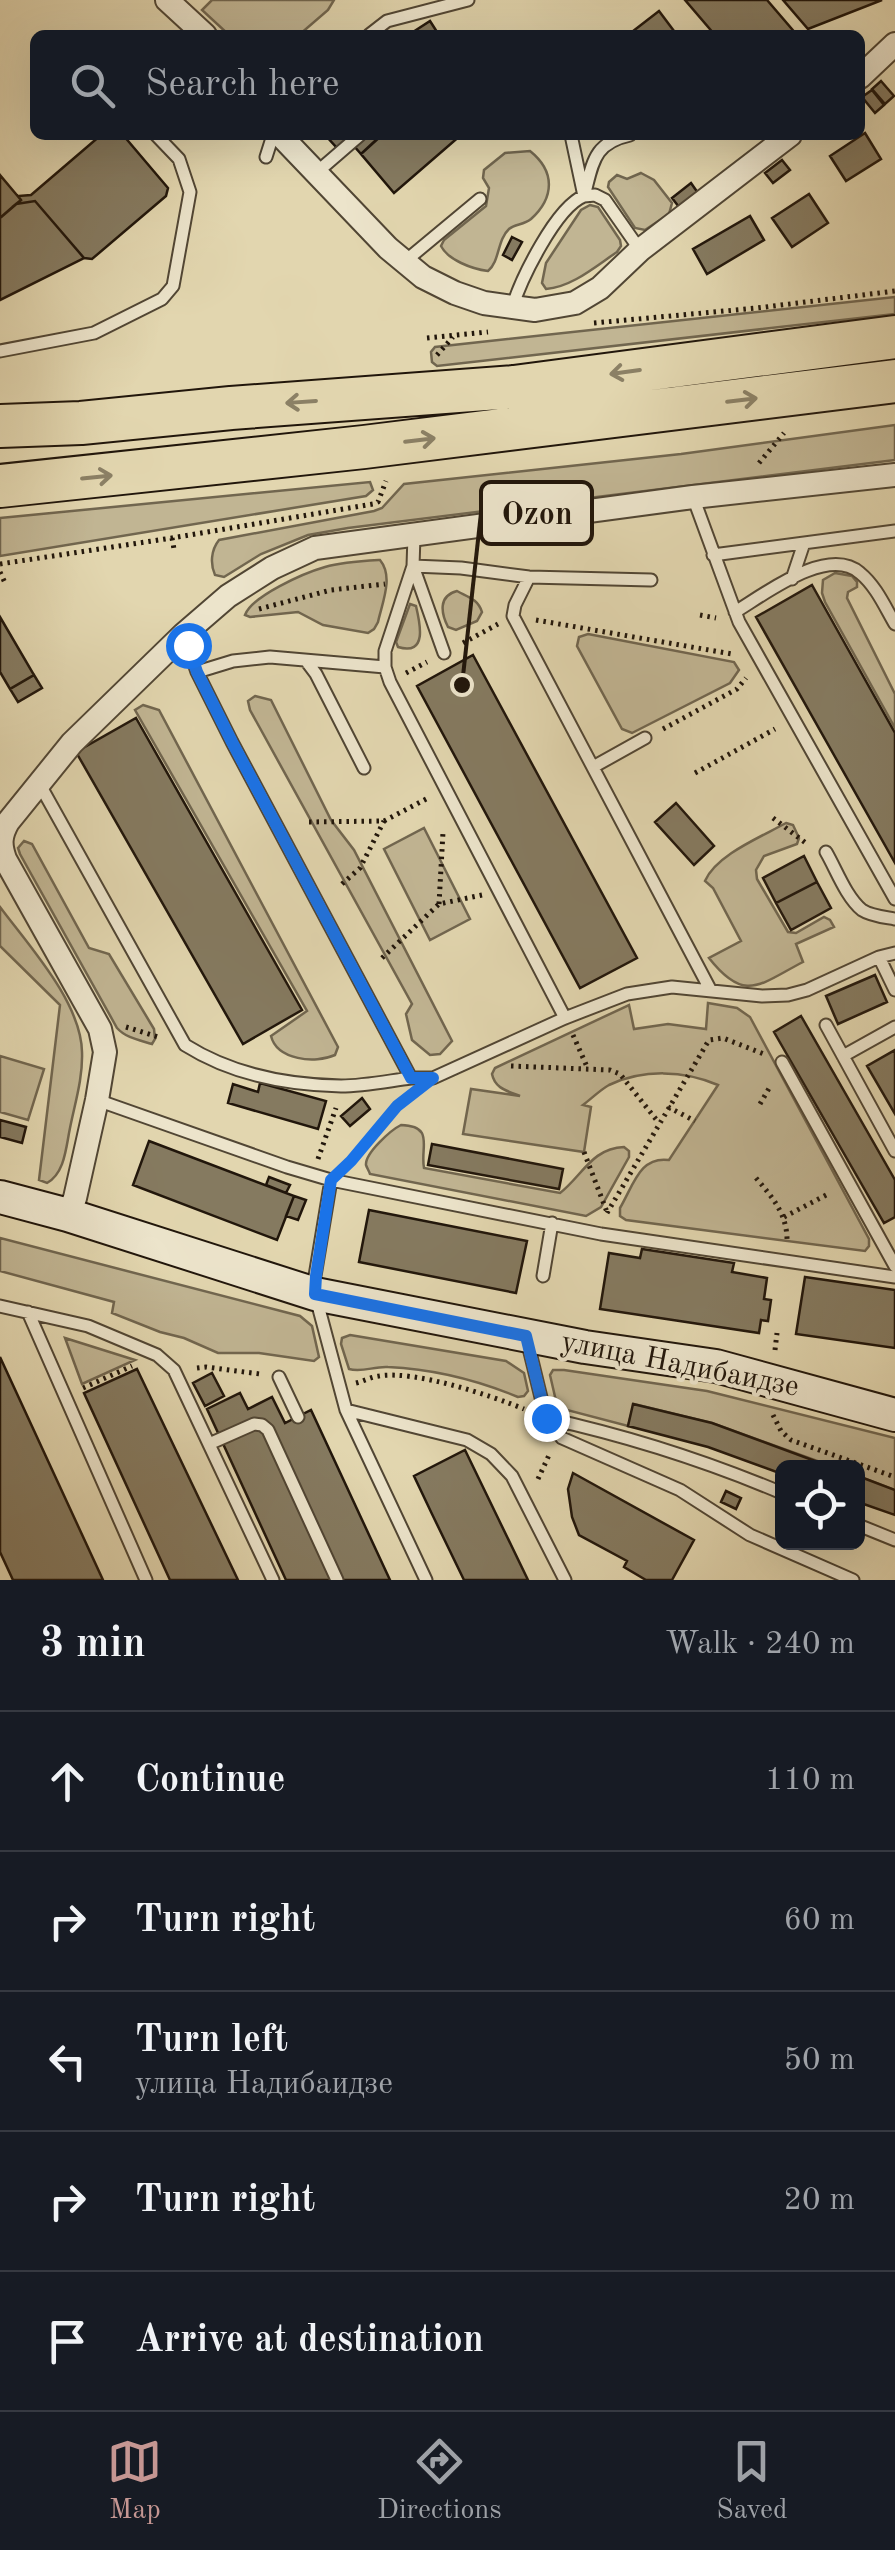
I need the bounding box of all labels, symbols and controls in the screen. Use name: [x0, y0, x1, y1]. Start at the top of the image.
search box: [30, 30, 865, 140]
icon: search: [65, 58, 120, 113]
text: Search here: [145, 66, 340, 104]
one-way arrow: [609, 363, 641, 382]
one-way arrow: [726, 390, 758, 409]
one-way arrow: [286, 393, 318, 412]
one-way arrow: [403, 430, 436, 449]
one-way arrow: [80, 467, 113, 486]
callout: Ozon: [481, 482, 592, 544]
text: Ozon: [501, 500, 573, 532]
route start: [166, 623, 212, 669]
street label: улица Надибаидзе: [558, 1327, 802, 1403]
route end: [524, 1396, 570, 1442]
map controls: [775, 1460, 865, 1550]
button: locate: [775, 1460, 865, 1550]
text: 3 min: [40, 1624, 146, 1666]
text: Walk · 240 m: [665, 1629, 855, 1661]
icon: ahead: [40, 1754, 95, 1809]
text: Continue: [135, 1762, 285, 1800]
text: 110 m: [765, 1765, 855, 1797]
icon: right: [40, 1894, 95, 1949]
text: Turn right: [135, 1902, 315, 1940]
text: 60 m: [784, 1905, 855, 1937]
text: Turn left: [135, 2022, 288, 2060]
icon: left: [40, 2034, 95, 2089]
text: 50 m: [784, 2045, 855, 2077]
text: улица Надибаидзе: [135, 2069, 393, 2101]
icon: right: [40, 2174, 95, 2229]
text: Turn right: [135, 2182, 315, 2220]
text: 20 m: [784, 2185, 855, 2217]
icon: arrive: [40, 2314, 95, 2369]
text: Arrive at destination: [135, 2322, 484, 2360]
tab: Map: [107, 2434, 162, 2529]
tab: Directions: [377, 2434, 502, 2529]
tab: Saved: [716, 2434, 788, 2529]

